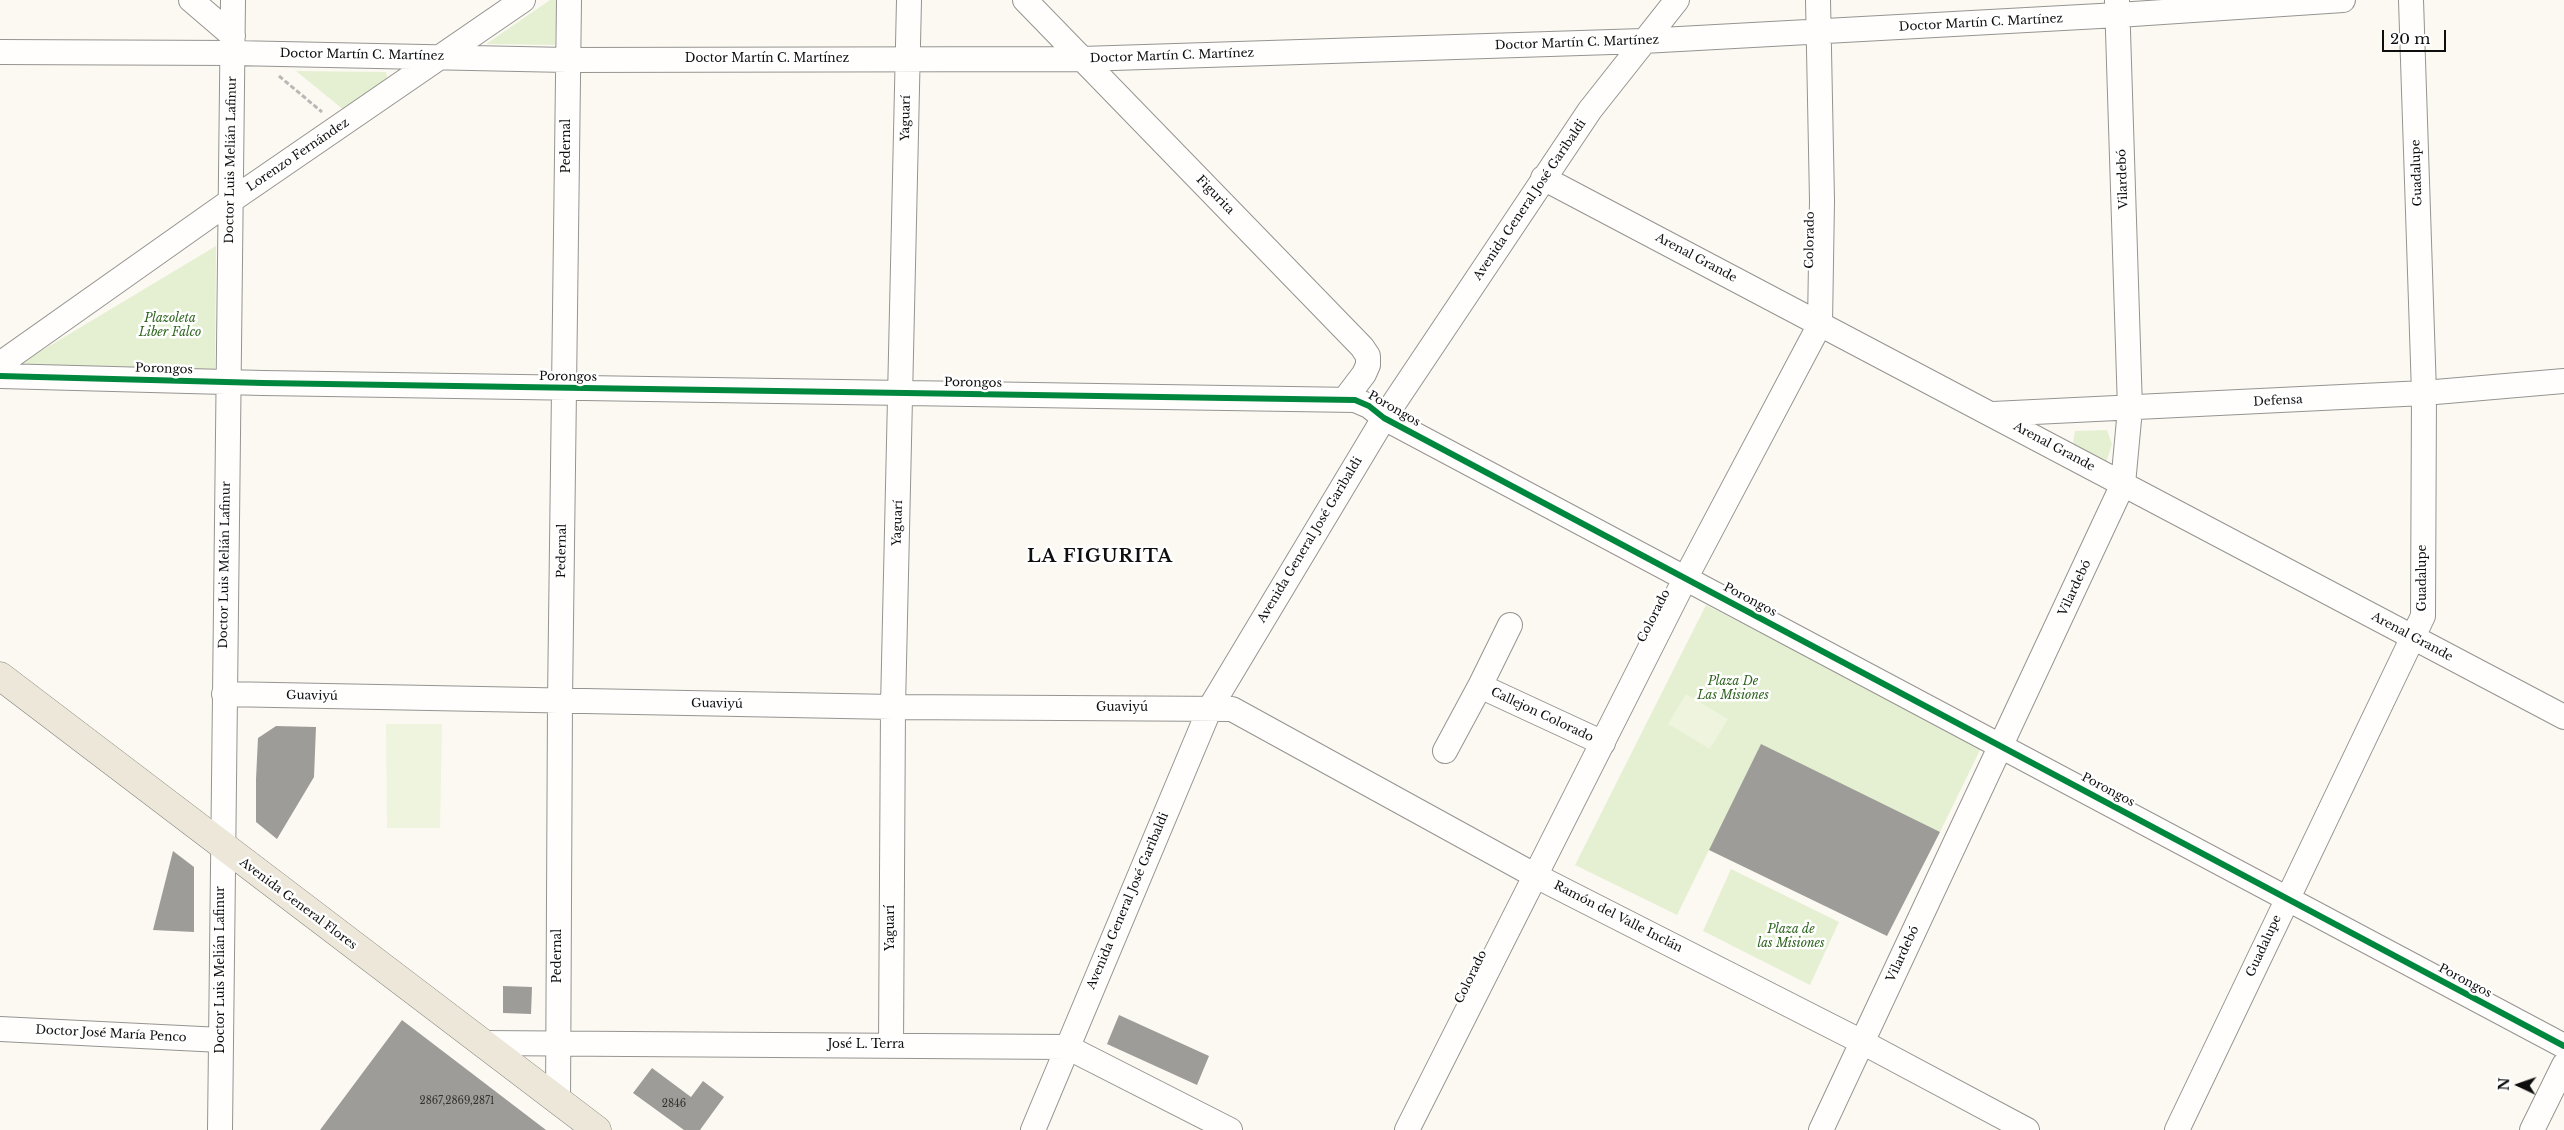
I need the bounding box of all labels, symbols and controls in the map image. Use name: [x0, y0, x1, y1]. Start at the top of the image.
street label: Doctor Martín C. Martínez: [1899, 12, 2063, 34]
scale bar: [2384, 20, 2448, 52]
text: 20 m: [2390, 29, 2430, 48]
street label: Doctor Martín C. Martínez: [1495, 33, 1659, 53]
street label: Doctor Martín C. Martínez: [280, 46, 444, 64]
street label: Doctor Martín C. Martínez: [1090, 46, 1254, 66]
street label: Doctor Martín C. Martínez: [685, 52, 849, 66]
street label: Doctor Luis Melián Lafinur: [222, 76, 240, 244]
street label: Yaguarí: [898, 95, 914, 141]
street label: Lorenzo Fernández: [244, 115, 352, 195]
street label: Avenida General José Garibaldi: [1471, 117, 1589, 283]
street label: Pedernal: [560, 119, 574, 173]
street label: Guadalupe: [2409, 139, 2425, 207]
street label: Vilardebó: [2115, 149, 2131, 209]
street label: Figurita: [1193, 173, 1237, 217]
street label: Colorado: [1802, 211, 1818, 269]
street label: Arenal Grande: [1653, 231, 1739, 285]
park label: Plazoleta Liber Falco: [139, 312, 201, 340]
street label: Porongos: [135, 361, 193, 377]
street label: Porongos: [539, 369, 597, 385]
street label: Porongos: [944, 375, 1002, 391]
street label: Porongos: [1365, 388, 1423, 430]
street label: Defensa: [2253, 393, 2303, 409]
street label: Arenal Grande: [2011, 420, 2097, 474]
street label: Avenida General José Garibaldi: [1255, 455, 1365, 625]
street label: Doctor Luis Melián Lafinur: [216, 481, 234, 649]
street label: Yaguarí: [890, 500, 906, 546]
street label: Pedernal: [554, 524, 570, 578]
street label: Guadalupe: [2416, 545, 2430, 611]
district label: LA FIGURITA: [1026, 546, 1174, 568]
street label: Vilardebó: [2056, 558, 2094, 618]
street label: Porongos: [1721, 580, 1779, 620]
street label: Colorado: [1635, 587, 1673, 645]
street label: Arenal Grande: [2369, 610, 2455, 664]
park label: Plaza De Las Misiones: [1697, 675, 1769, 703]
street label: Callejon Colorado: [1488, 685, 1596, 745]
street label: Guaviyú: [286, 688, 338, 704]
street label: Guaviyú: [691, 696, 743, 712]
street label: Guaviyú: [1096, 701, 1148, 715]
street label: Porongos: [2079, 770, 2137, 810]
street label: Avenida General José Garibaldi: [1084, 810, 1172, 992]
street label: Avenida General Flores: [237, 855, 359, 953]
street label: Ramón del Valle Inclán: [1551, 878, 1685, 956]
street label: Doctor Luis Melián Lafinur: [214, 886, 228, 1054]
street label: Yaguarí: [884, 905, 898, 951]
street label: Guadalupe: [2243, 913, 2285, 979]
park label: Plaza de las Misiones: [1757, 923, 1825, 951]
street label: Vilardebó: [1884, 924, 1922, 984]
street label: Pedernal: [551, 929, 565, 983]
street label: Colorado: [1452, 948, 1490, 1006]
street label: Porongos: [2436, 961, 2494, 1001]
street label: Doctor José María Penco: [35, 1023, 187, 1045]
street label: José L. Terra: [828, 1038, 904, 1052]
north arrow: [2494, 1060, 2544, 1110]
text: N: [2495, 1077, 2513, 1091]
house number: 2867,2869,2871: [419, 1095, 495, 1107]
house number: 2846: [662, 1098, 686, 1110]

